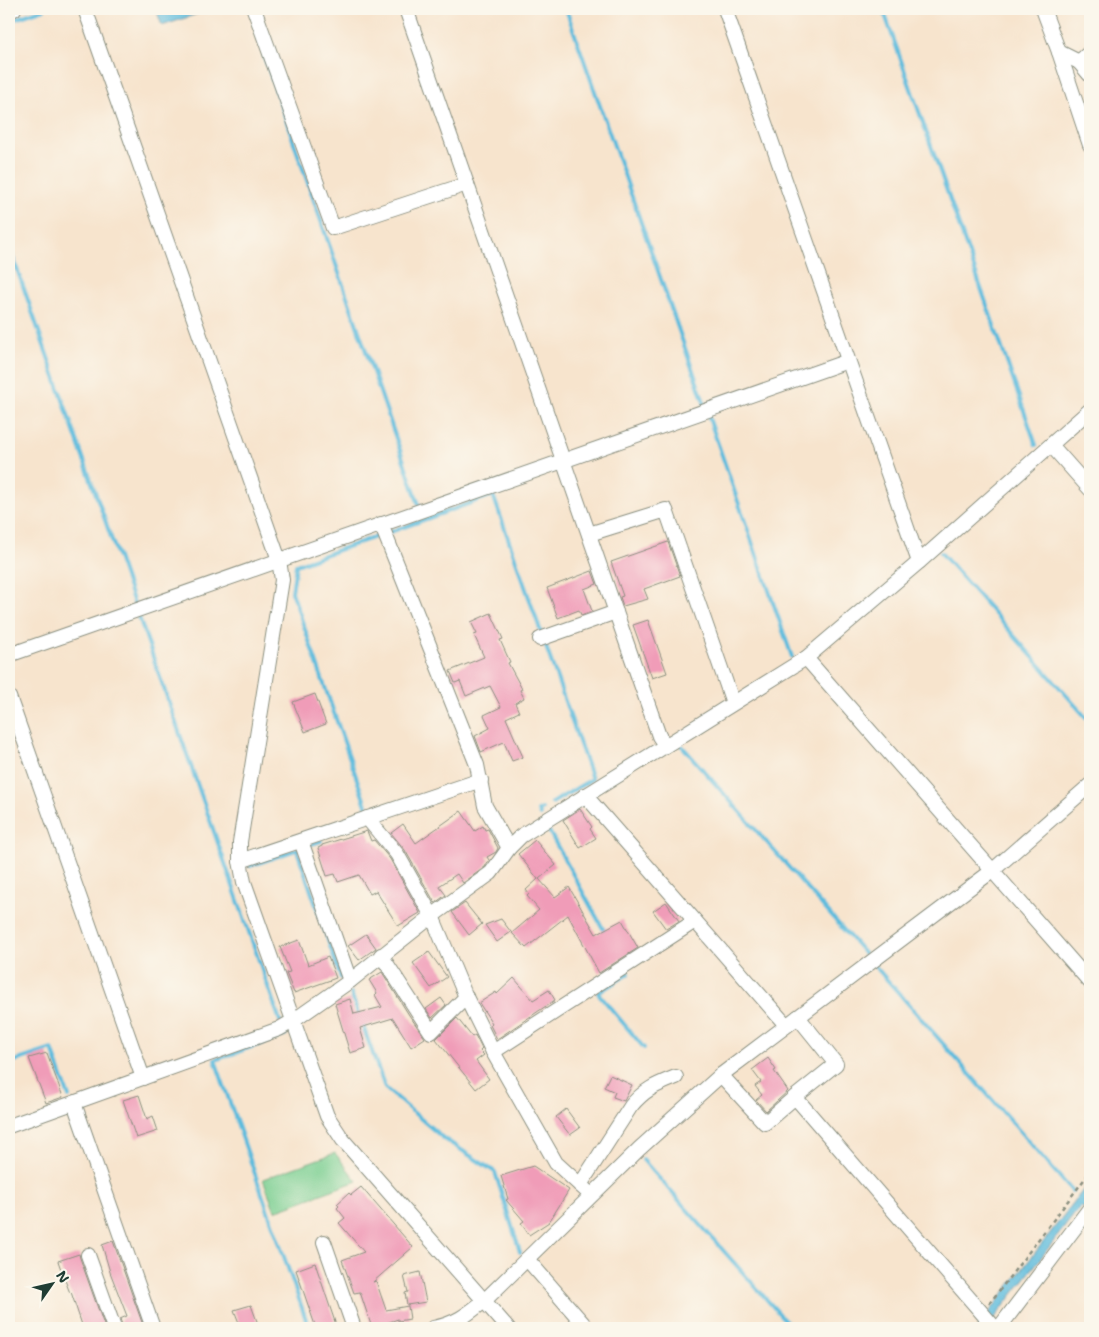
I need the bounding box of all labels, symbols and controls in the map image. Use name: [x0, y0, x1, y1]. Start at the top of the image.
north arrow: [28, 1260, 78, 1310]
text: N: [52, 1267, 73, 1286]

